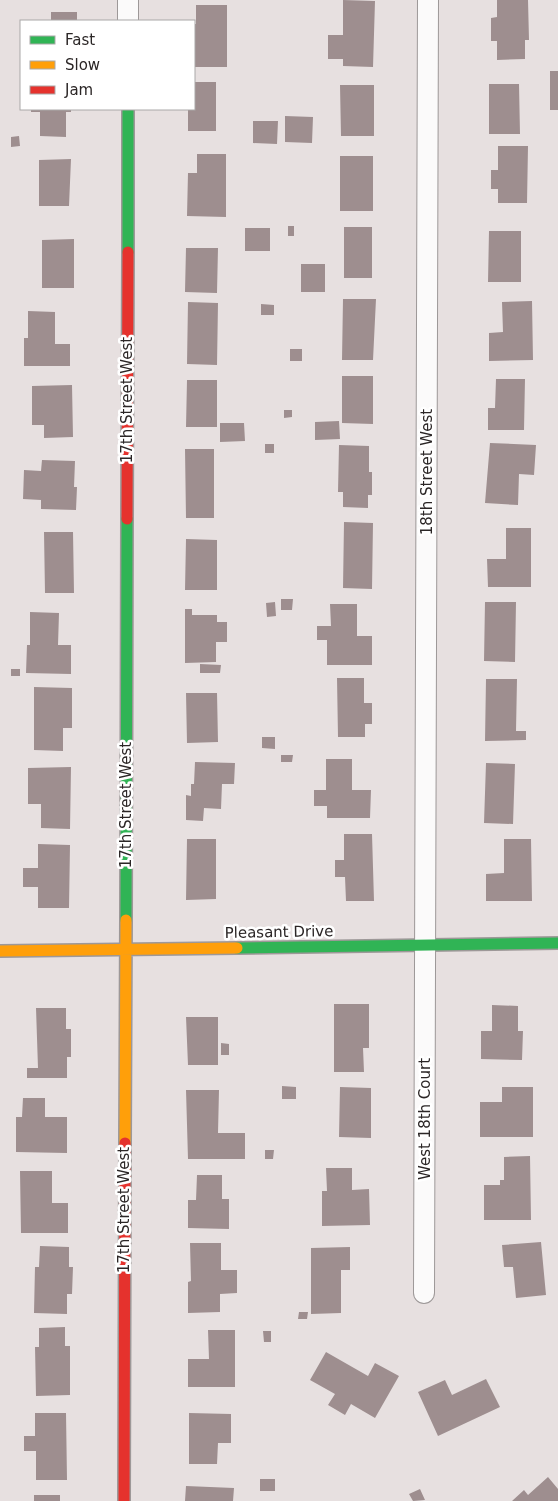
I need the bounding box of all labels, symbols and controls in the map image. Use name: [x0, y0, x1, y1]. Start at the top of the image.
legend: [20, 20, 195, 110]
text: Fast: [65, 31, 95, 49]
text: Slow: [65, 56, 100, 74]
text: Jam: [64, 81, 93, 99]
street label: 17th Street West: [118, 337, 136, 463]
street label: 18th Street West: [418, 409, 436, 535]
street label: 17th Street West: [117, 742, 135, 868]
street label: Pleasant Drive: [224, 922, 334, 942]
street label: West 18th Court: [416, 1058, 434, 1180]
street label: 17th Street West: [115, 1147, 133, 1273]

